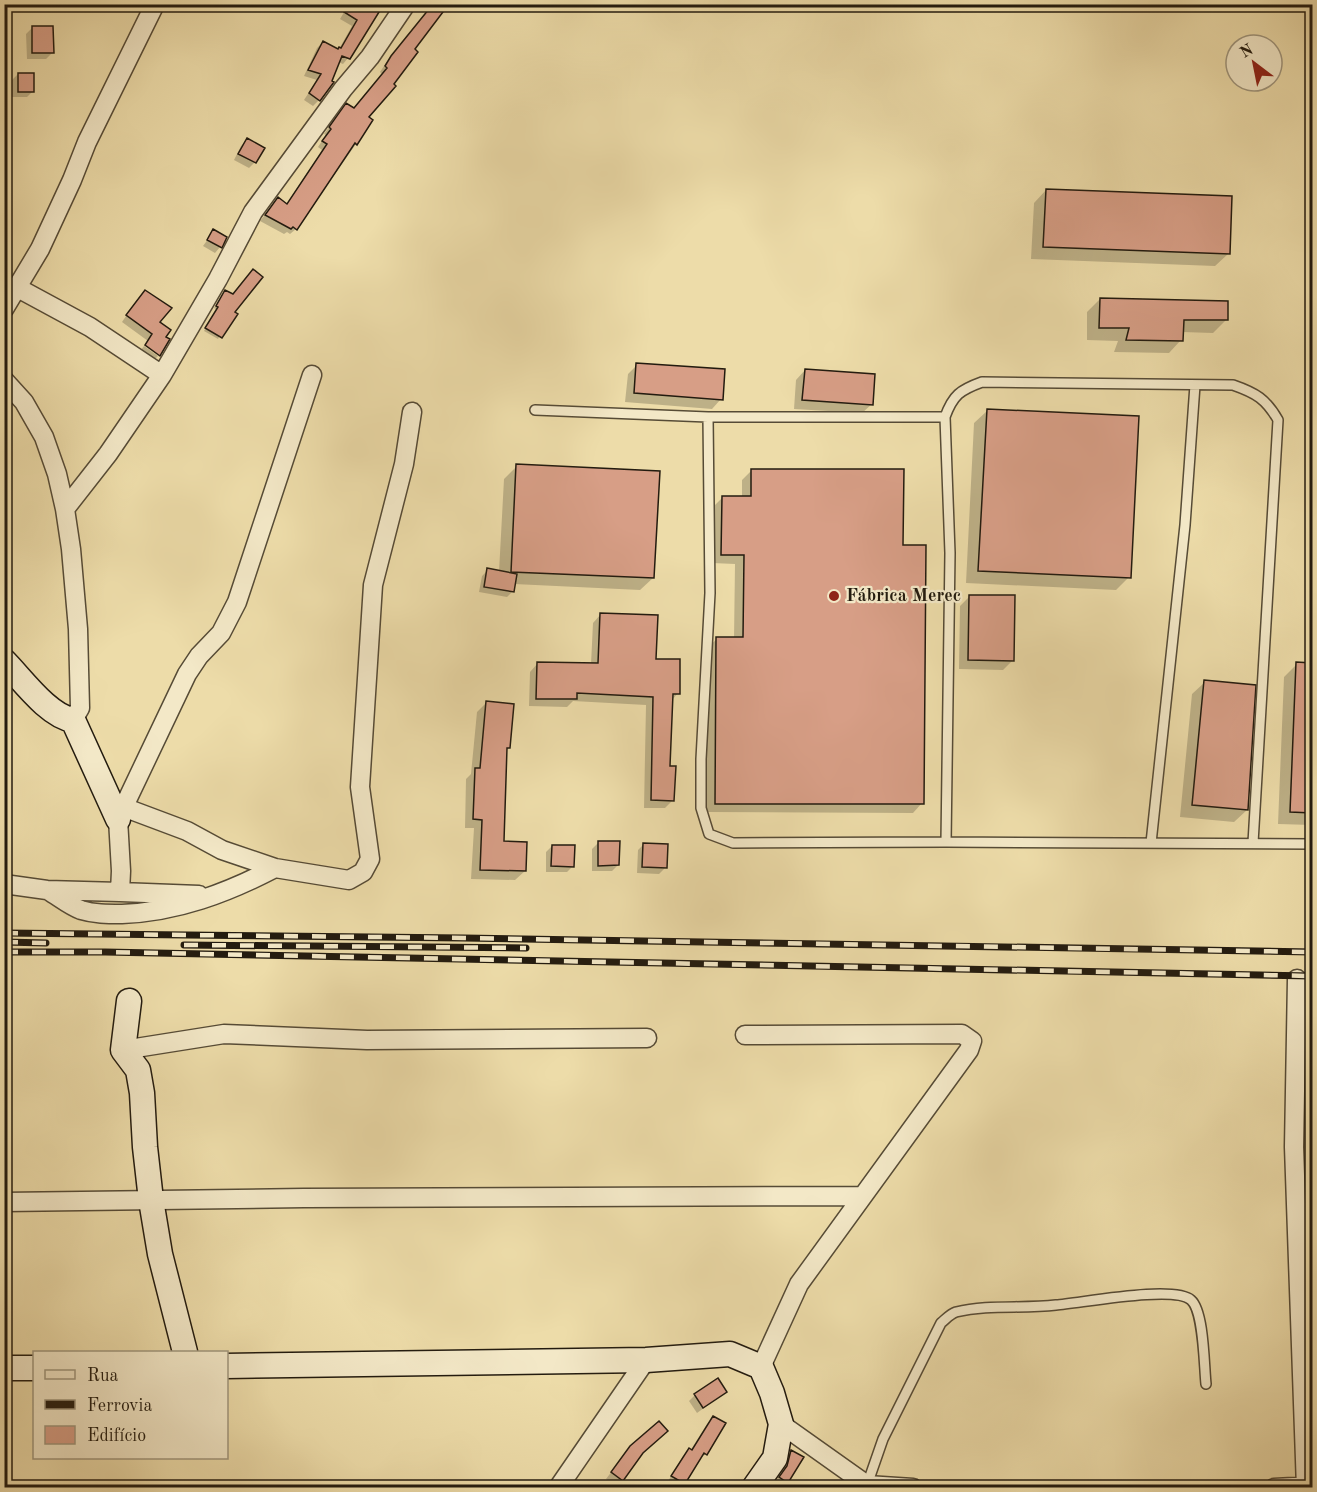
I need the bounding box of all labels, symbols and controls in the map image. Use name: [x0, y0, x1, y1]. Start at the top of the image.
north arrow: [1224, 33, 1284, 93]
text: N: [1238, 42, 1257, 62]
place label: Fábrica Merec: [846, 587, 961, 605]
marker: Fábrica Merec: [827, 589, 841, 603]
legend: [33, 1351, 228, 1459]
text: Rua: [87, 1367, 118, 1385]
text: Ferrovia: [87, 1397, 152, 1415]
text: Edifício: [87, 1427, 146, 1445]

